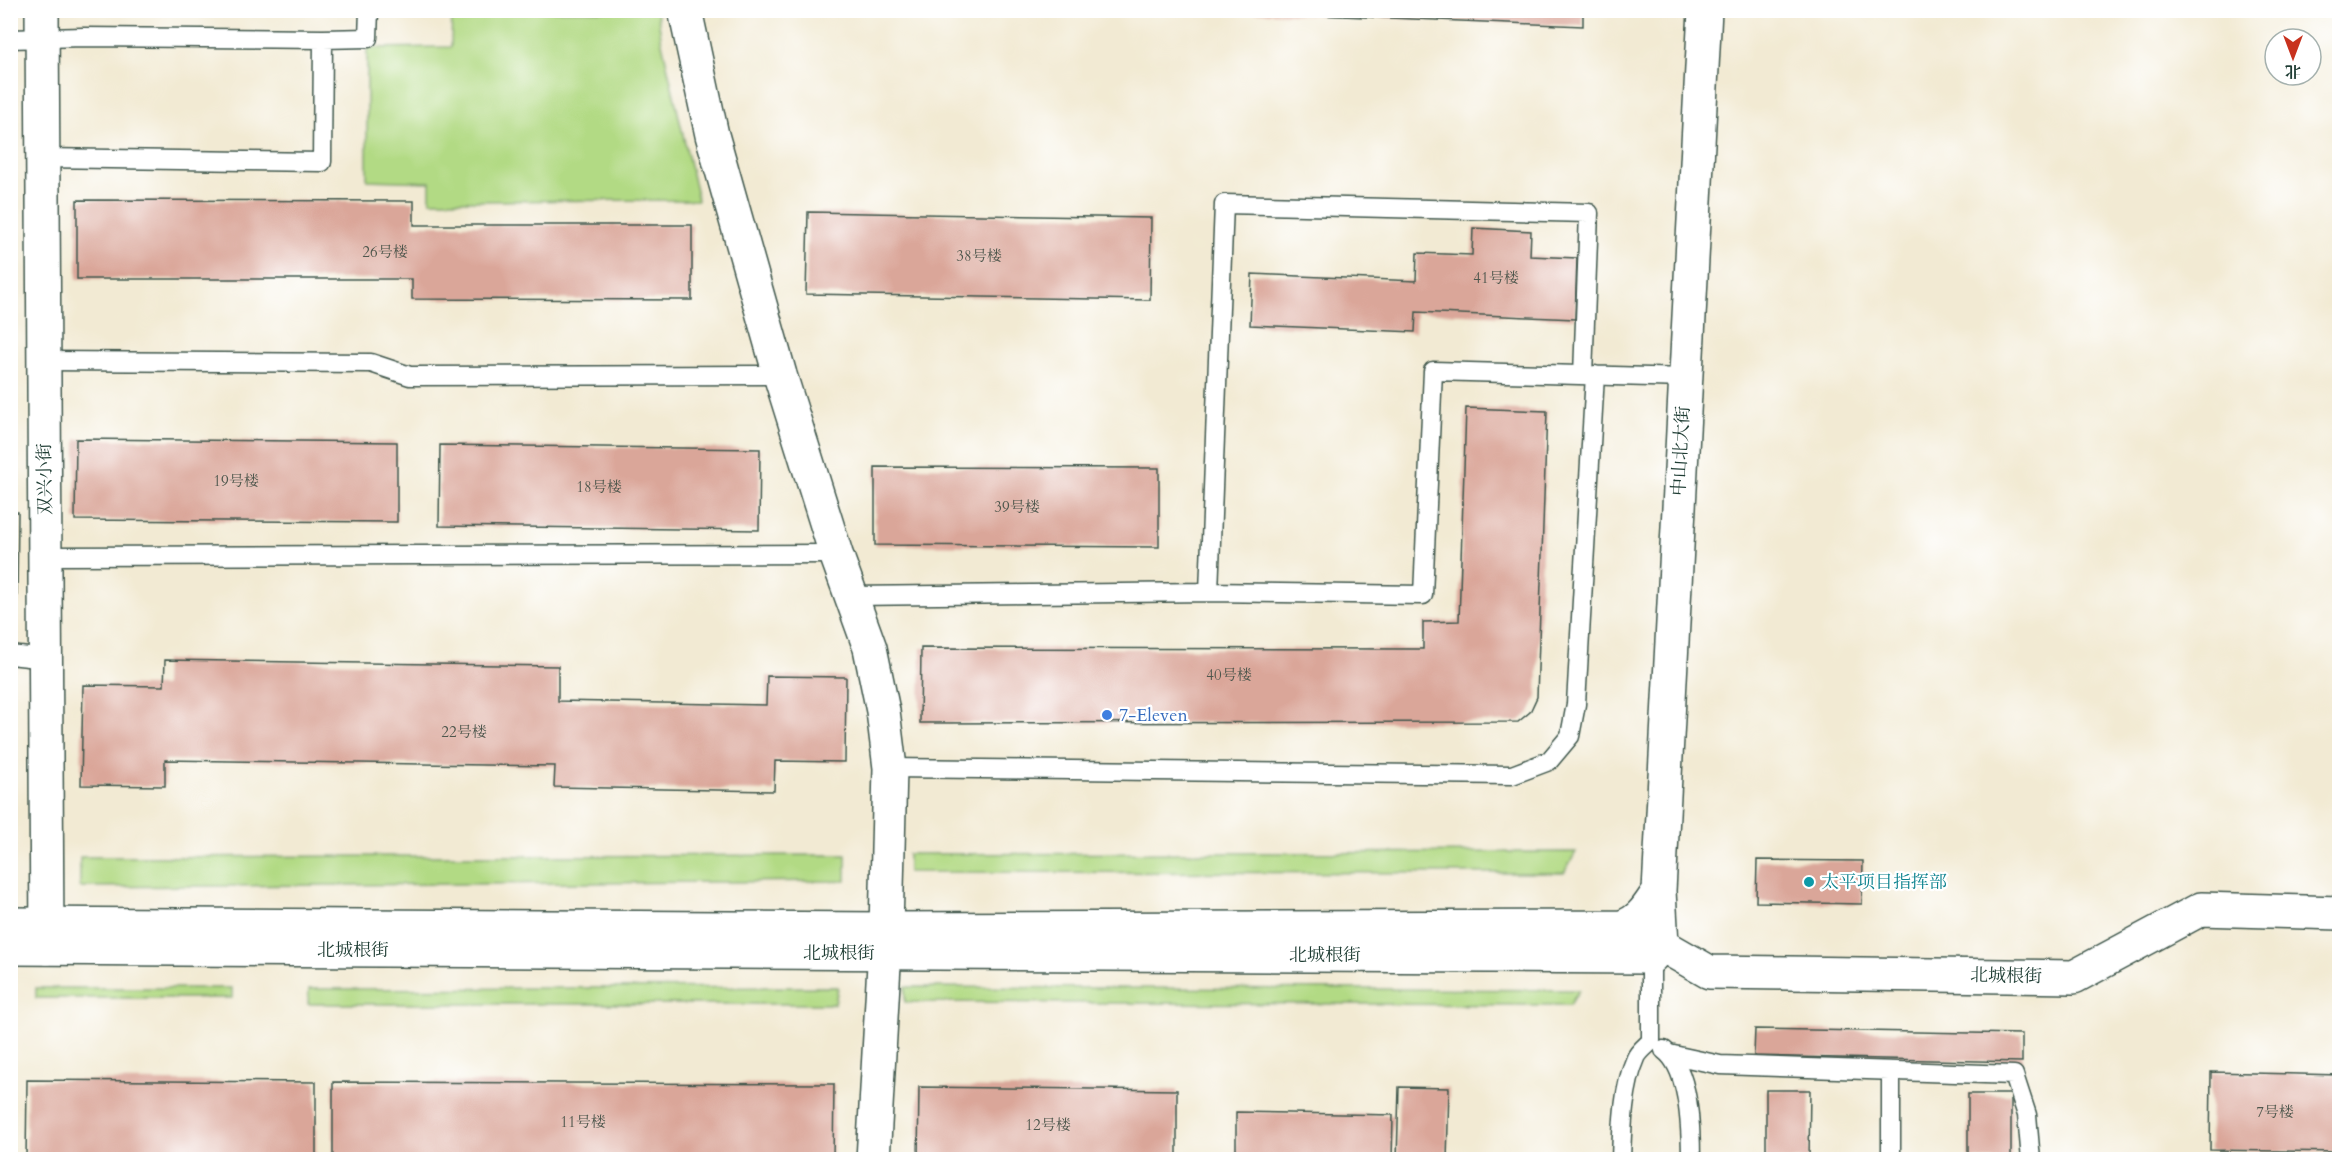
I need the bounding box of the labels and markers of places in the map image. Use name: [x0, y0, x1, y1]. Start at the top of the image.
place label: 7-Eleven: [1119, 703, 1188, 728]
marker: 7-Eleven: [1100, 708, 1114, 722]
place label: 太平项目指挥部: [1821, 870, 1947, 895]
marker: 太平项目指挥部: [1802, 875, 1816, 889]

